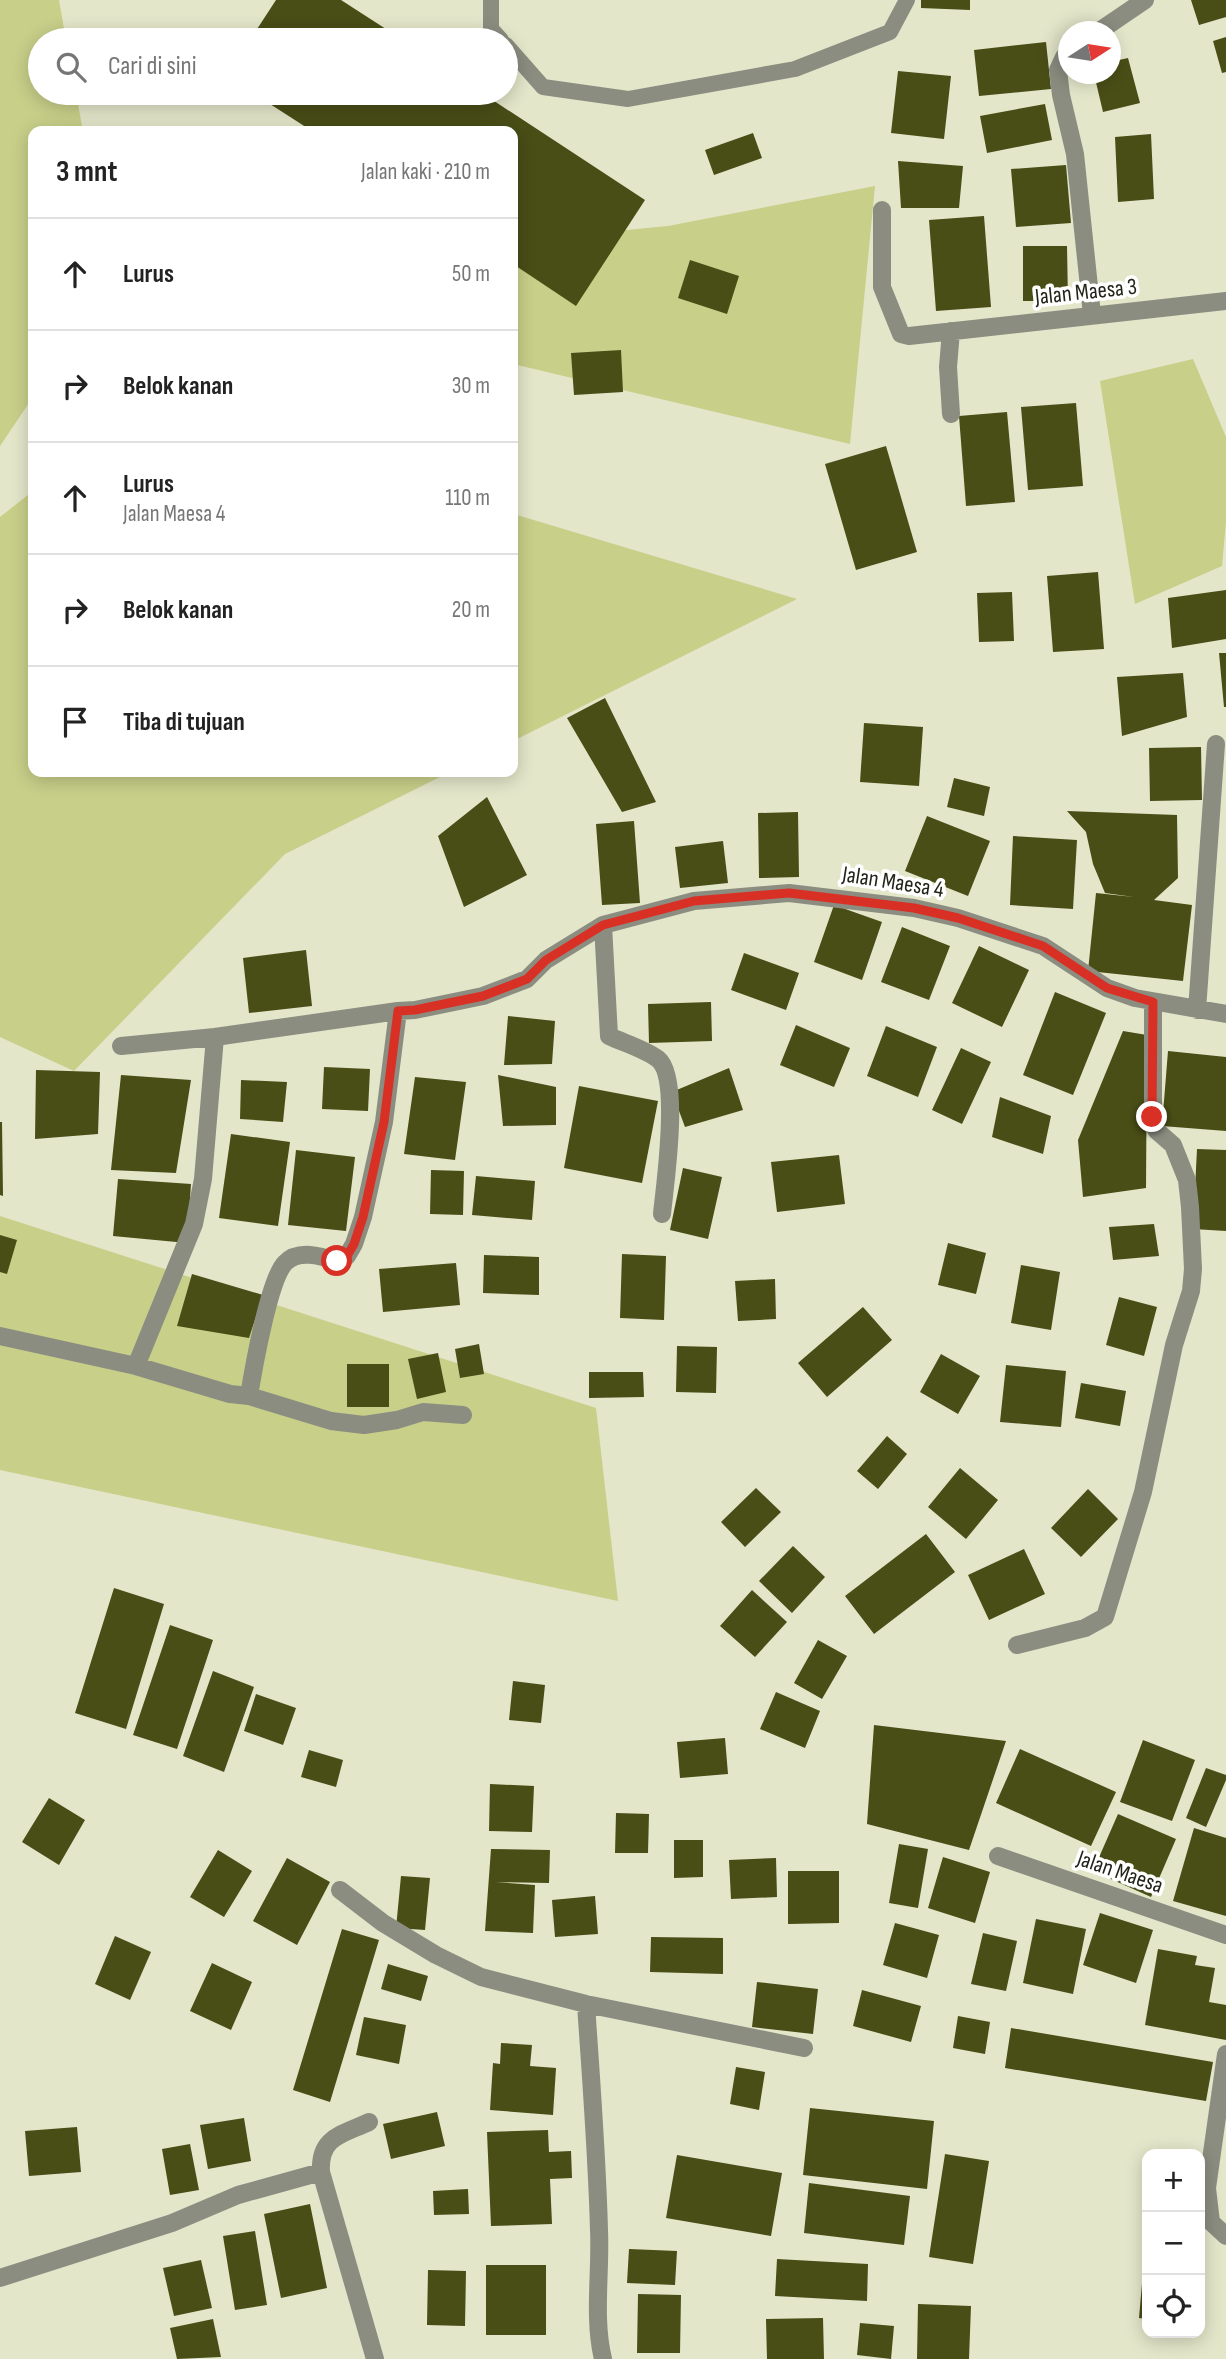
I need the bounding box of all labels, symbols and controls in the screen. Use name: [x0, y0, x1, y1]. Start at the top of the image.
north arrow: [1058, 21, 1121, 84]
search box: [28, 28, 518, 105]
icon: search: [52, 48, 90, 86]
text: Cari di sini: [108, 51, 197, 82]
text: 3 mnt: [56, 154, 117, 190]
text: Jalan kaki · 210 m: [361, 158, 490, 186]
icon: ahead: [56, 255, 94, 293]
text: Lurus: [123, 259, 174, 290]
text: 50 m: [452, 260, 490, 288]
street label: Jalan Maesa 3: [1033, 273, 1138, 311]
icon: right: [56, 367, 94, 405]
text: Belok kanan: [123, 371, 233, 402]
text: 30 m: [452, 372, 490, 400]
text: Lurus: [123, 469, 174, 500]
icon: ahead: [56, 479, 94, 517]
text: 110 m: [445, 484, 490, 512]
text: Jalan Maesa 4: [123, 500, 225, 528]
icon: right: [56, 591, 94, 629]
text: Belok kanan: [123, 595, 233, 626]
text: 20 m: [452, 596, 490, 624]
icon: arrive: [56, 703, 94, 741]
text: Tiba di tujuan: [123, 707, 245, 738]
street label: Jalan Maesa 4: [839, 860, 946, 904]
route end: [1136, 1101, 1167, 1132]
route start: [321, 1245, 352, 1276]
street label: Jalan Maesa: [1072, 1844, 1167, 1900]
map controls: [1142, 2149, 1205, 2338]
button: +: [1142, 2149, 1205, 2212]
button: −: [1142, 2212, 1205, 2275]
button: locate: [1142, 2275, 1205, 2338]

